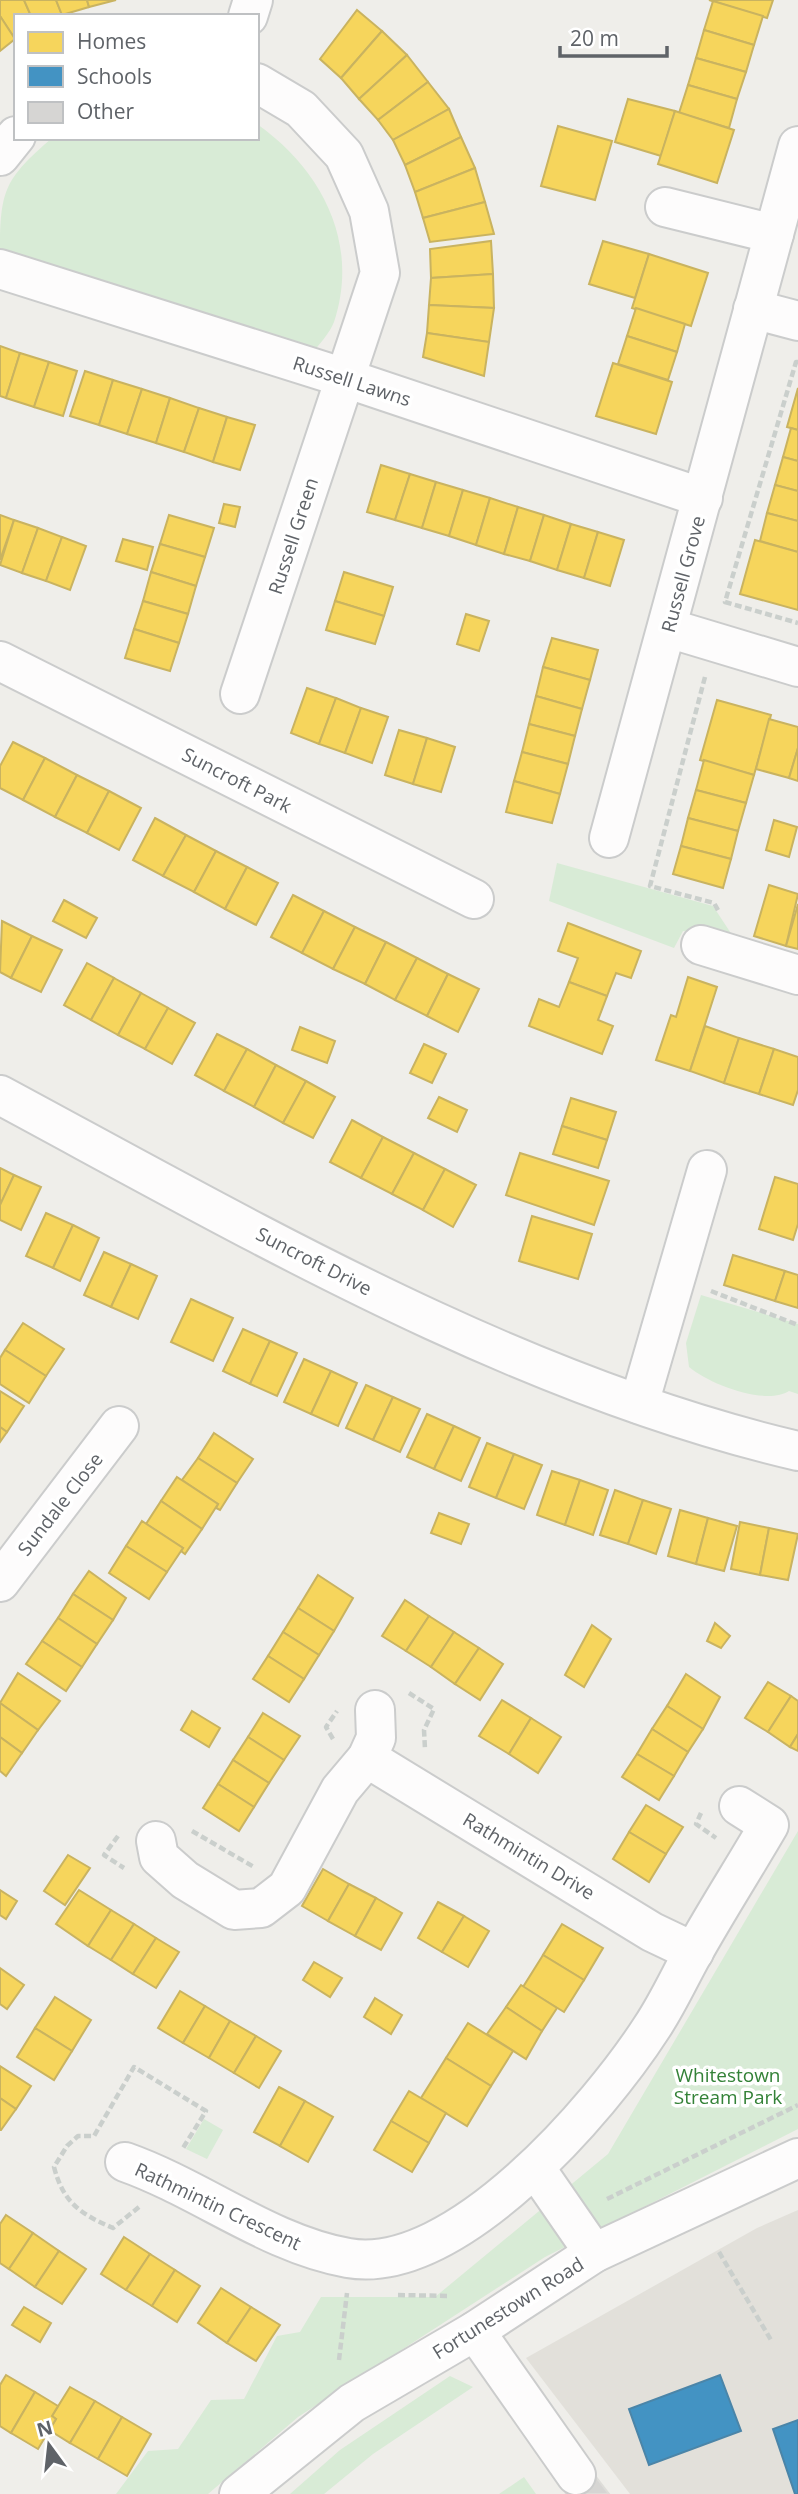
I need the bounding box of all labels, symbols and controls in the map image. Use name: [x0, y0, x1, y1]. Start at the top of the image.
legend: [14, 14, 259, 140]
scale bar: [560, 14, 667, 58]
text: 20 m: [570, 24, 619, 52]
text: Homes: [77, 27, 146, 55]
text: Schools: [77, 62, 152, 90]
text: Other: [77, 97, 134, 125]
street label: Russell Lawns: [290, 350, 414, 412]
street label: Russell Green: [262, 474, 324, 598]
street label: Russell Grove: [655, 513, 711, 635]
street label: Suncroft Park: [178, 741, 296, 819]
street label: Suncroft Drive: [252, 1221, 376, 1301]
street label: Sundale Close: [12, 1447, 108, 1561]
street label: Rathmintin Drive: [458, 1806, 600, 1906]
park label: Whitestown Stream Park: [674, 2062, 782, 2110]
street label: Rathmintin Crescent: [131, 2156, 306, 2256]
street label: Fortunestown Road: [427, 2251, 589, 2365]
north arrow: [14, 2410, 84, 2480]
text: N: [34, 2414, 55, 2443]

